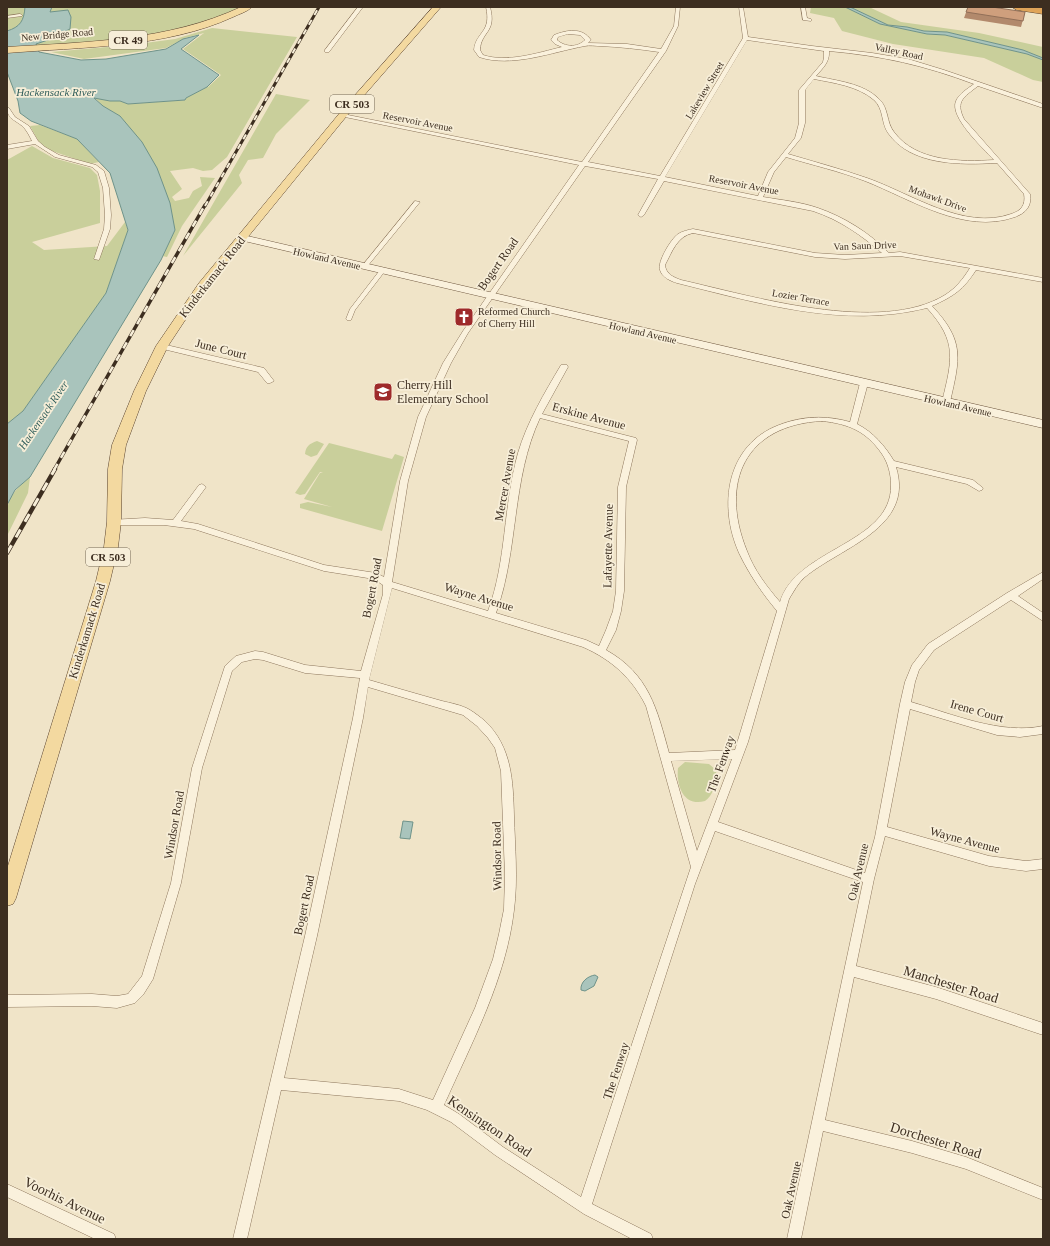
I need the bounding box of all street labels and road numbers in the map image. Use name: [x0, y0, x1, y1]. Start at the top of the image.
street label: New Bridge Road: [21, 26, 93, 43]
road number: CR 49: [109, 31, 147, 49]
street label: Valley Road: [874, 41, 924, 62]
street label: Lakeview Street: [683, 59, 726, 121]
road number: CR 503: [330, 95, 374, 113]
street label: Reservoir Avenue: [382, 109, 454, 134]
street label: Reservoir Avenue: [708, 172, 780, 197]
street label: Mohawk Drive: [907, 183, 969, 214]
street label: Kinderkamack Road: [176, 234, 248, 320]
street label: Bogert Road: [475, 235, 521, 293]
street label: Van Saun Drive: [833, 239, 897, 252]
street label: Howland Avenue: [292, 245, 362, 272]
street label: Lozier Terrace: [771, 287, 831, 308]
street label: Howland Avenue: [608, 319, 678, 346]
street label: June Court: [194, 336, 249, 362]
street label: Howland Avenue: [923, 392, 993, 419]
street label: Erskine Avenue: [551, 399, 627, 433]
street label: Mercer Avenue: [492, 448, 518, 522]
street label: Lafayette Avenue: [600, 504, 616, 588]
road number: CR 503: [86, 548, 130, 566]
street label: Bogert Road: [359, 557, 385, 619]
street label: Wayne Avenue: [443, 580, 515, 614]
street label: Kinderkamack Road: [66, 582, 108, 680]
street label: Irene Court: [949, 697, 1006, 725]
street label: The Fenway: [704, 734, 738, 794]
street label: Windsor Road: [161, 790, 187, 860]
street label: Windsor Road: [489, 821, 505, 891]
street label: Wayne Avenue: [929, 824, 1001, 856]
street label: Oak Avenue: [845, 842, 871, 902]
street label: Bogert Road: [291, 874, 317, 936]
street label: Manchester Road: [902, 963, 1000, 1006]
street label: The Fenway: [600, 1040, 632, 1102]
street label: Kensington Road: [445, 1093, 534, 1160]
street label: Dorchester Road: [888, 1119, 983, 1161]
street label: Oak Avenue: [778, 1160, 804, 1220]
street label: Voorhis Avenue: [22, 1174, 108, 1227]

